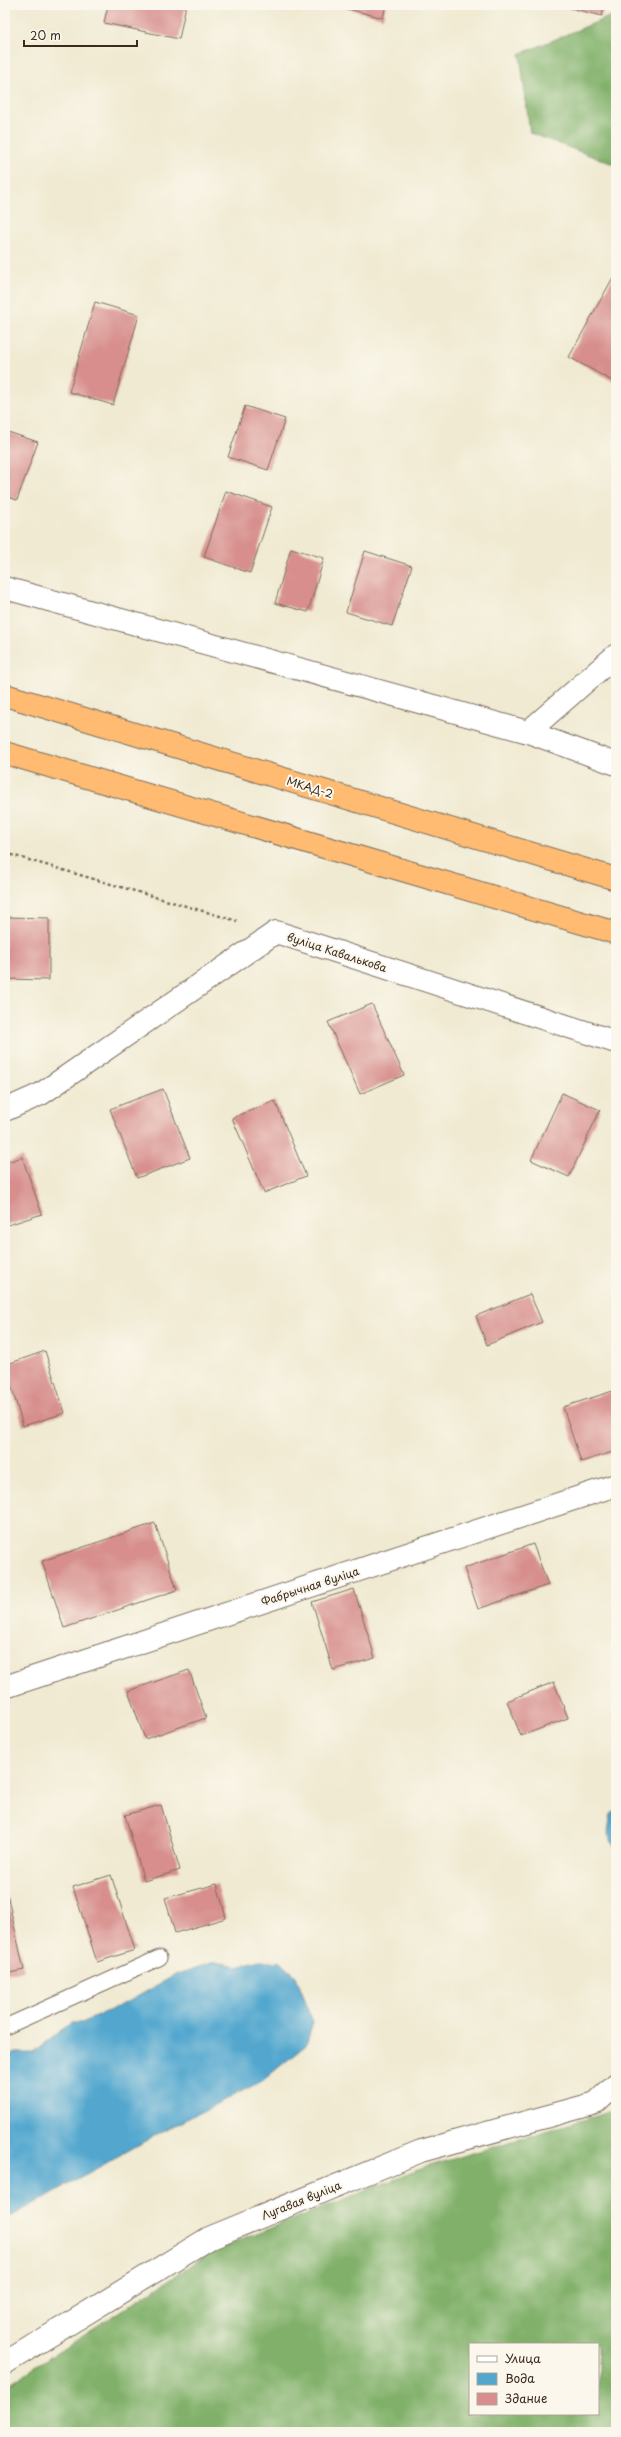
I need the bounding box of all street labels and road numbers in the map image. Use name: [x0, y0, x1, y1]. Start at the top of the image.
street label: МКАД-2: [285, 772, 335, 802]
street label: вуліца Кавалькова: [285, 928, 389, 976]
street label: Фабрычная вуліца: [259, 1562, 361, 1610]
street label: Лугавая вуліца: [259, 2176, 344, 2224]

